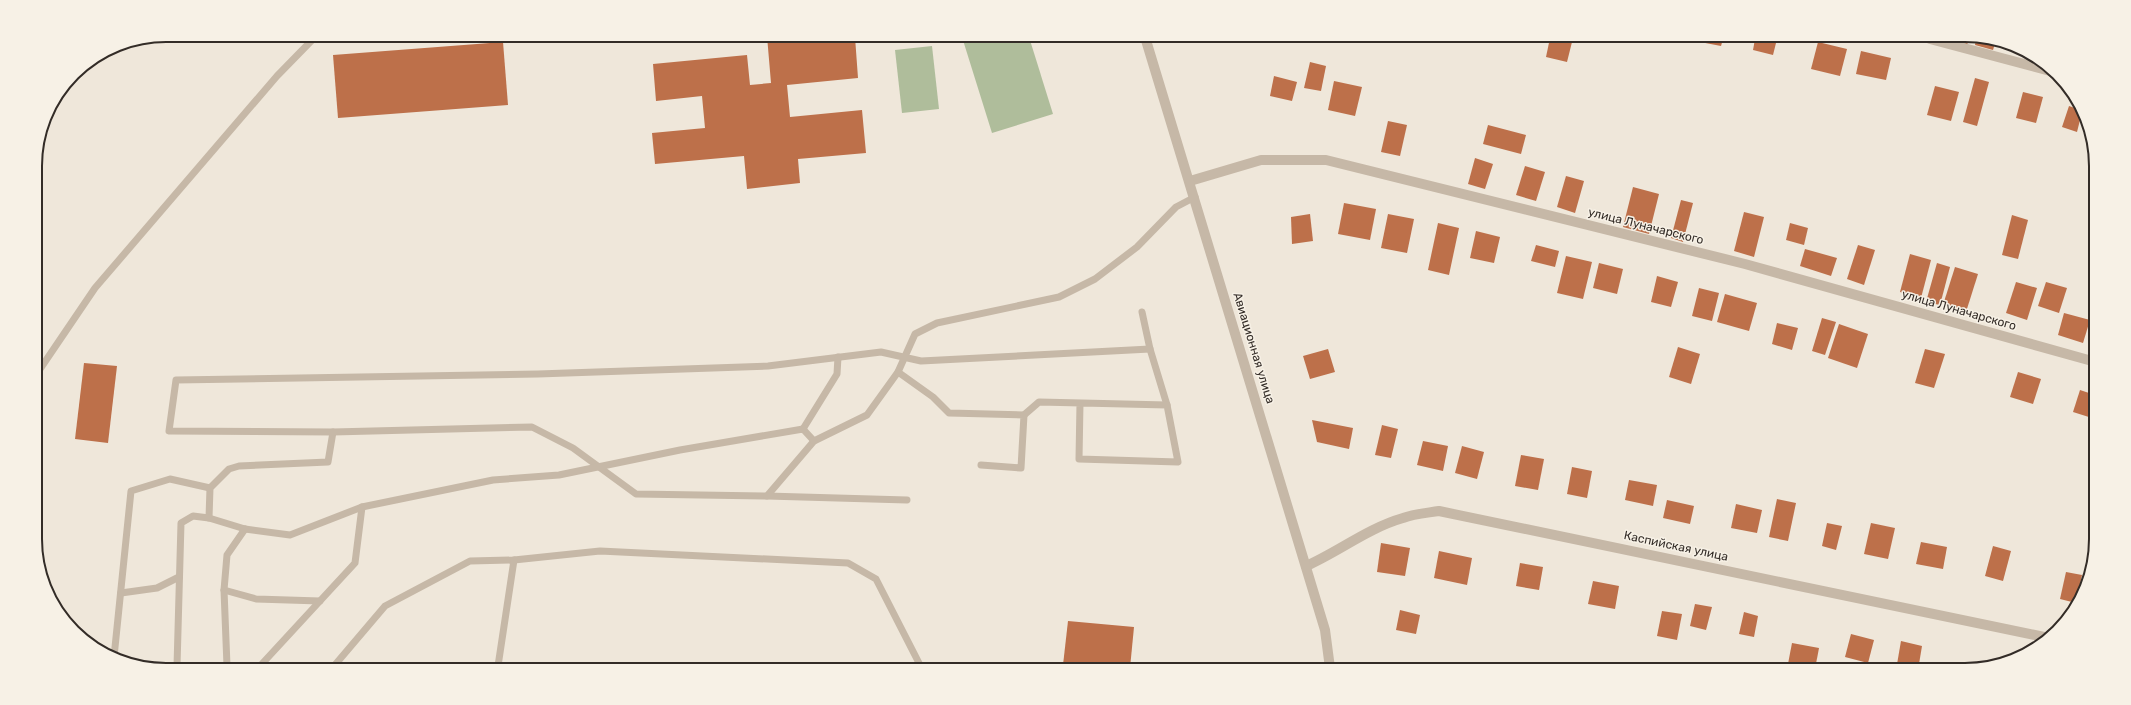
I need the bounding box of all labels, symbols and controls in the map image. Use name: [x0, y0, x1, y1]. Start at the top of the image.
street label: улица Луначарского: [1587, 205, 1705, 247]
street label: улица Луначарского: [1900, 287, 2018, 333]
street label: Авиационная улица: [1230, 291, 1278, 405]
street label: Каспийская улица: [1623, 528, 1729, 564]

